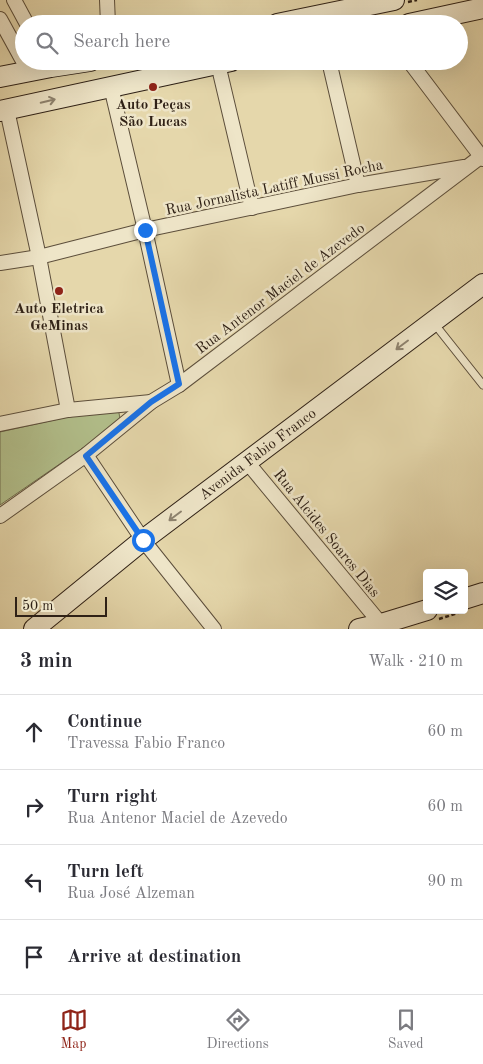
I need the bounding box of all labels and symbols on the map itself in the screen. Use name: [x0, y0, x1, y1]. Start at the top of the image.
marker: Auto Peças São Lucas: [147, 81, 159, 93]
one-way arrow: [39, 96, 55, 105]
place label: Auto Peças São Lucas: [116, 98, 190, 130]
street label: Rua Jornalista Latiff Mussi Rocha: [164, 158, 385, 219]
route end: [134, 219, 157, 242]
street label: Rua Antenor Maciel de Azevedo: [194, 221, 368, 357]
marker: Auto Eletrica GeMinas: [53, 285, 65, 297]
place label: Auto Eletrica GeMinas: [14, 302, 104, 334]
one-way arrow: [395, 340, 409, 350]
street label: Avenida Fabio Franco: [197, 406, 320, 504]
street label: Rua Alcides Soares Dias: [270, 467, 382, 601]
one-way arrow: [169, 511, 182, 522]
route start: [132, 529, 155, 552]
scale bar: [15, 594, 108, 617]

